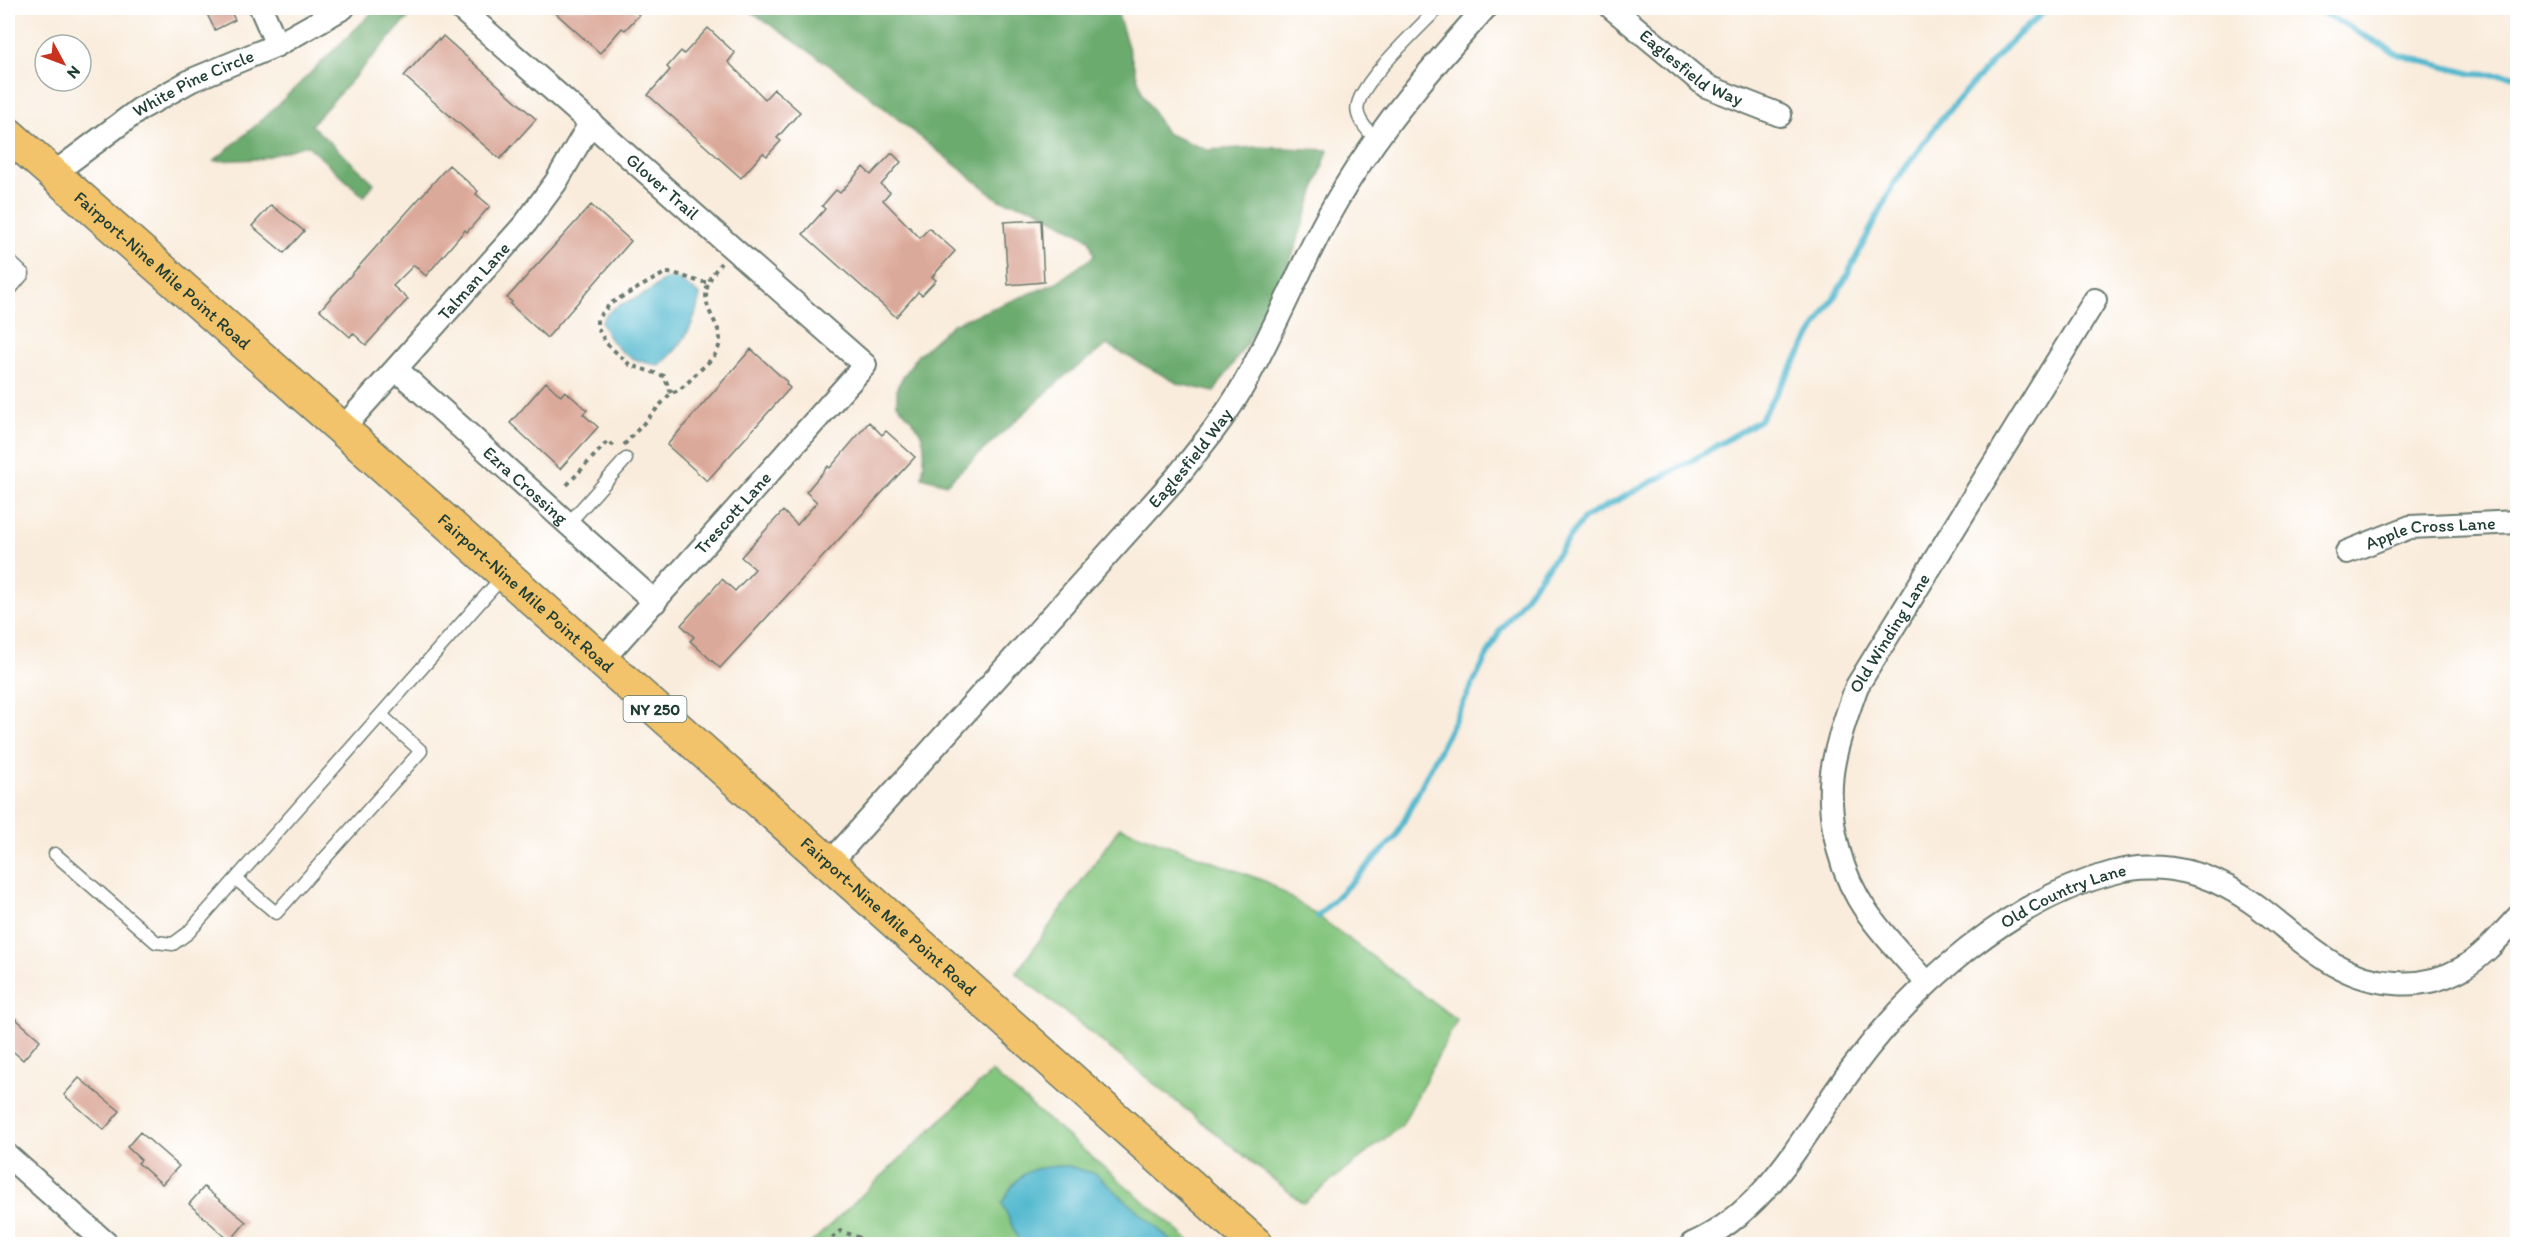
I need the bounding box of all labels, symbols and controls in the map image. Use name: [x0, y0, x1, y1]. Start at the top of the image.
street label: Eaglesfield Way: [1635, 24, 1747, 111]
north arrow: [33, 33, 93, 93]
street label: White Pine Circle: [129, 45, 257, 122]
text: N: [63, 62, 85, 83]
street label: Glover Trail: [622, 149, 704, 225]
street label: Fairport-Nine Mile Point Road: [69, 186, 256, 354]
street label: Talman Lane: [433, 238, 515, 325]
street label: Eaglesfield Way: [1143, 404, 1237, 513]
street label: Ezra Crossing: [478, 442, 573, 530]
street label: Trescott Lane: [690, 467, 776, 559]
street label: Fairport-Nine Mile Point Road: [433, 509, 619, 677]
street label: Apple Cross Lane: [2362, 512, 2496, 555]
street label: Old Winding Lane: [1844, 569, 1935, 697]
road number: NY 250: [624, 696, 686, 722]
street label: Fairport-Nine Mile Point Road: [796, 832, 981, 1001]
street label: Old Country Lane: [1996, 859, 2128, 934]

